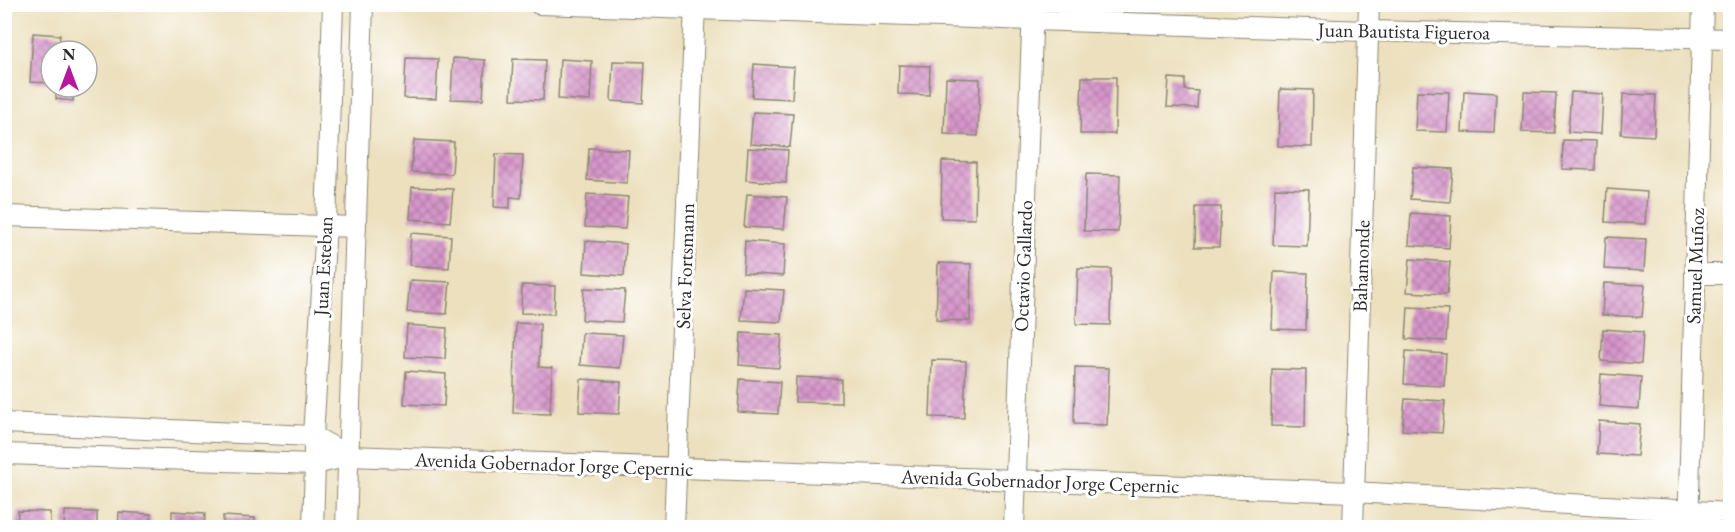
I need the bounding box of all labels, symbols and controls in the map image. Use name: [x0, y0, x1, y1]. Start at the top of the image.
street label: Juan Bautista Figueroa: [1316, 16, 1490, 46]
north arrow: [39, 39, 99, 99]
text: N: [63, 44, 76, 65]
street label: Octavio Gallardo: [1008, 200, 1038, 332]
street label: Selva Fortsmann: [670, 202, 700, 329]
street label: Samuel Muñoz: [1680, 207, 1710, 325]
street label: Juan Esteban: [307, 215, 339, 319]
street label: Bahamonde: [1346, 219, 1376, 312]
street label: Avenida Gobernador Jorge Cepernic: [413, 446, 694, 482]
street label: Avenida Gobernador Jorge Cepernic: [899, 463, 1180, 499]

